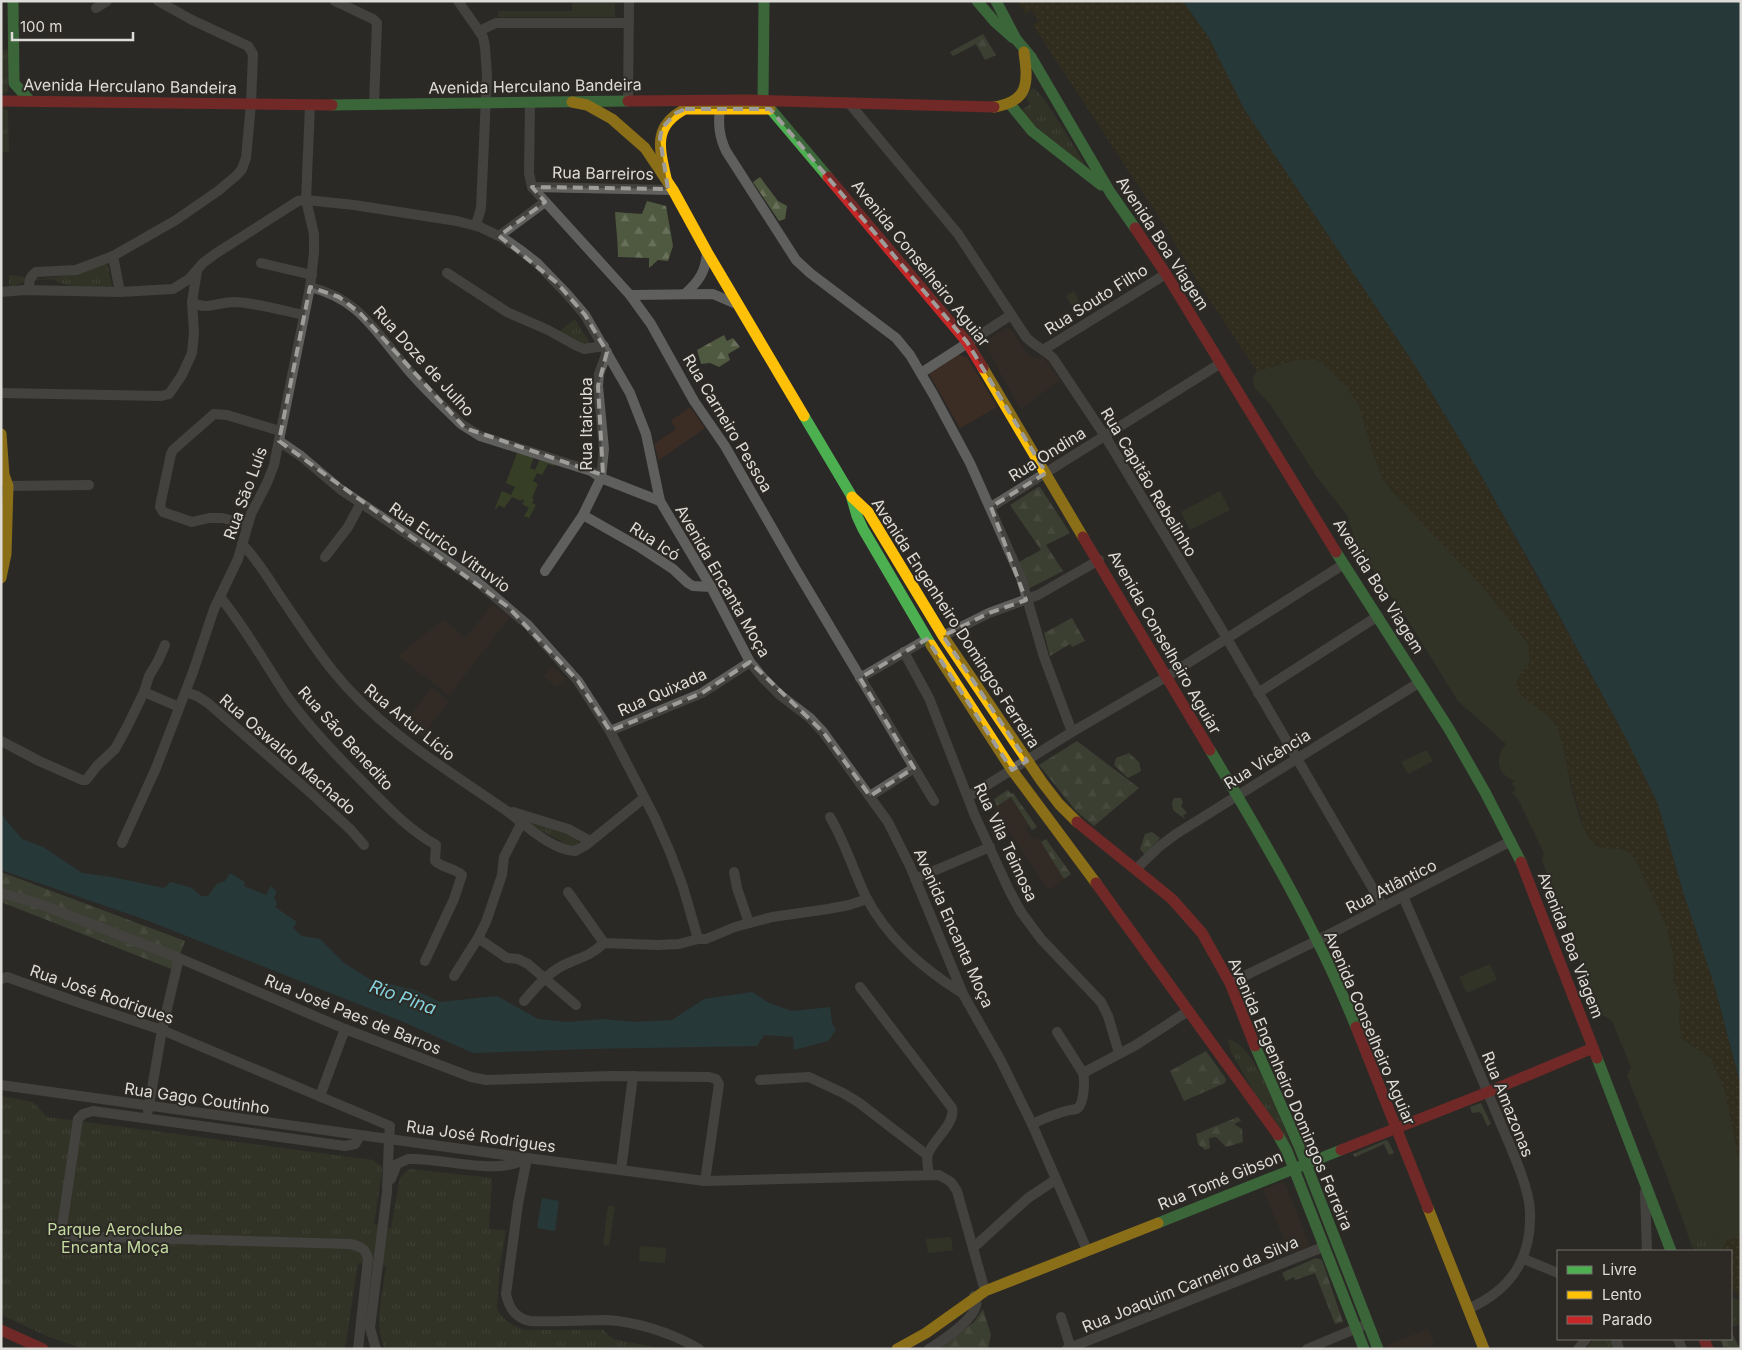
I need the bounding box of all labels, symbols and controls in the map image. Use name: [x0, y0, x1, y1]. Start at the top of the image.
scale bar: [12, 10, 134, 42]
text: 100 m: [20, 17, 62, 36]
street label: Avenida Herculano Bandeira: [23, 74, 237, 98]
street label: Avenida Herculano Bandeira: [428, 74, 642, 98]
street label: Rua Barreiros: [552, 162, 654, 184]
street label: Avenida Boa Viagem: [1112, 172, 1214, 314]
street label: Avenida Conselheiro Aguiar: [848, 176, 994, 350]
street label: Rua Souto Filho: [1041, 259, 1151, 339]
street label: Rua Doze de Julho: [369, 302, 479, 420]
street label: Rua Carneiro Pessoa: [679, 350, 777, 496]
street label: Rua Itaicuba: [576, 377, 596, 471]
street label: Rua Capitão Rebelinho: [1096, 404, 1202, 560]
street label: Rua Ondina: [1005, 422, 1089, 486]
street label: Rua São Luís: [219, 444, 271, 542]
street label: Avenida Engenheiro Domingos Ferreira: [868, 494, 1044, 752]
street label: Rua Eurico Vitruvio: [385, 498, 515, 596]
street label: Avenida Encanta Moça: [671, 501, 775, 661]
street label: Avenida Boa Viagem: [1329, 515, 1429, 657]
street label: Rua Icó: [626, 517, 684, 565]
street label: Avenida Conselheiro Aguiar: [1104, 547, 1226, 737]
street label: Rua Quixada: [614, 663, 710, 721]
street label: Rua Artur Lício: [360, 679, 460, 765]
street label: Rua São Benedito: [294, 682, 398, 794]
street label: Rua Oswaldo Machado: [216, 689, 360, 819]
street label: Rua Vicência: [1220, 725, 1314, 793]
street label: Rua Vila Teimosa: [970, 779, 1042, 905]
street label: Avenida Encanta Moça: [910, 845, 998, 1011]
street label: Rua Atlântico: [1342, 855, 1440, 917]
street label: Avenida Boa Viagem: [1534, 869, 1608, 1021]
street label: Avenida Conselheiro Aguiar: [1320, 928, 1420, 1128]
street label: Avenida Engenheiro Domingos Ferreira: [1224, 955, 1358, 1233]
street label: Rua José Rodrigues: [27, 960, 177, 1028]
street label: Rua José Paes de Barros: [262, 969, 444, 1059]
water label: Rio Pina: [367, 975, 439, 1019]
street label: Rua Amazonas: [1478, 1048, 1538, 1160]
street label: Rua Gago Coutinho: [123, 1078, 271, 1118]
street label: Rua José Rodrigues: [405, 1116, 557, 1156]
street label: Rua Tomé Gibson: [1155, 1146, 1285, 1214]
park label: Parque Aeroclube Encanta Moça: [47, 1219, 183, 1257]
street label: Rua Joaquim Carneiro da Silva: [1079, 1231, 1301, 1337]
legend: [1557, 1250, 1732, 1340]
text: Livre: [1602, 1260, 1637, 1279]
text: Lento: [1602, 1285, 1642, 1304]
text: Parado: [1602, 1310, 1652, 1329]

